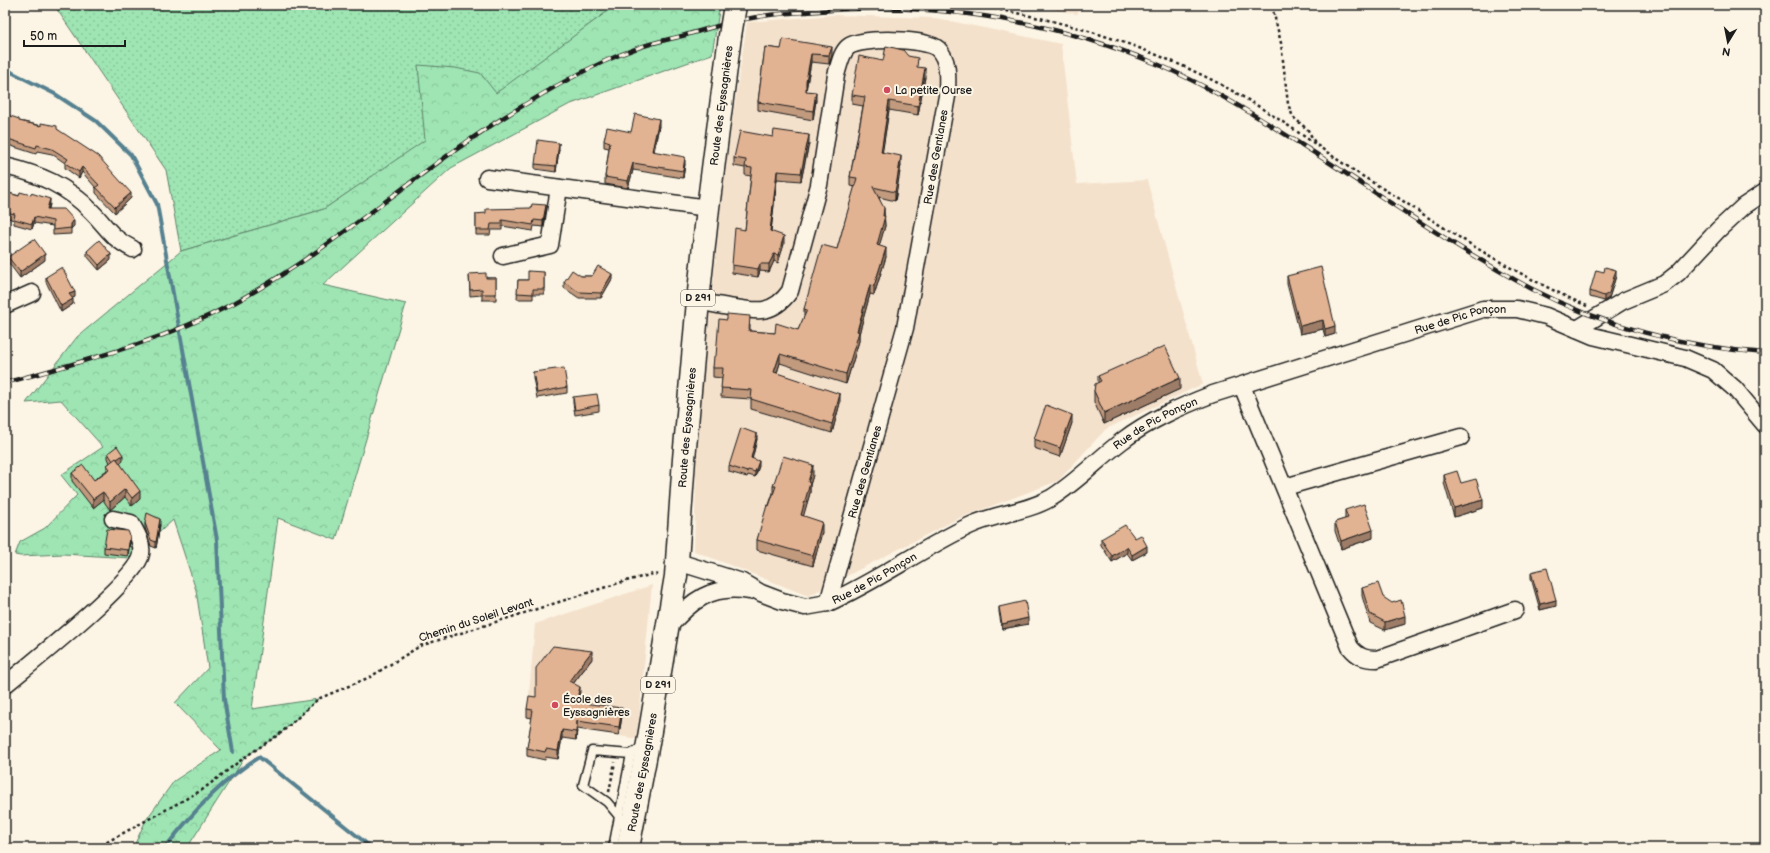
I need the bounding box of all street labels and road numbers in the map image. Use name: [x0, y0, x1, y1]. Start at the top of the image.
street label: Route des Eyssagnières: [707, 44, 735, 166]
street label: Rue des Gentianes: [921, 108, 951, 205]
road number: D 291: [681, 290, 715, 306]
street label: Rue de Pic Ponçon: [1413, 303, 1506, 337]
street label: Route des Eyssagnières: [676, 366, 699, 488]
street label: Rue de Pic Ponçon: [1110, 394, 1199, 452]
street label: Rue des Gentianes: [846, 424, 885, 520]
street label: Rue de Pic Ponçon: [830, 549, 919, 607]
street label: Chemin du Soleil Levant: [417, 595, 536, 645]
road number: D 291: [641, 677, 675, 693]
street label: Route des Eyssagnières: [625, 711, 660, 833]

